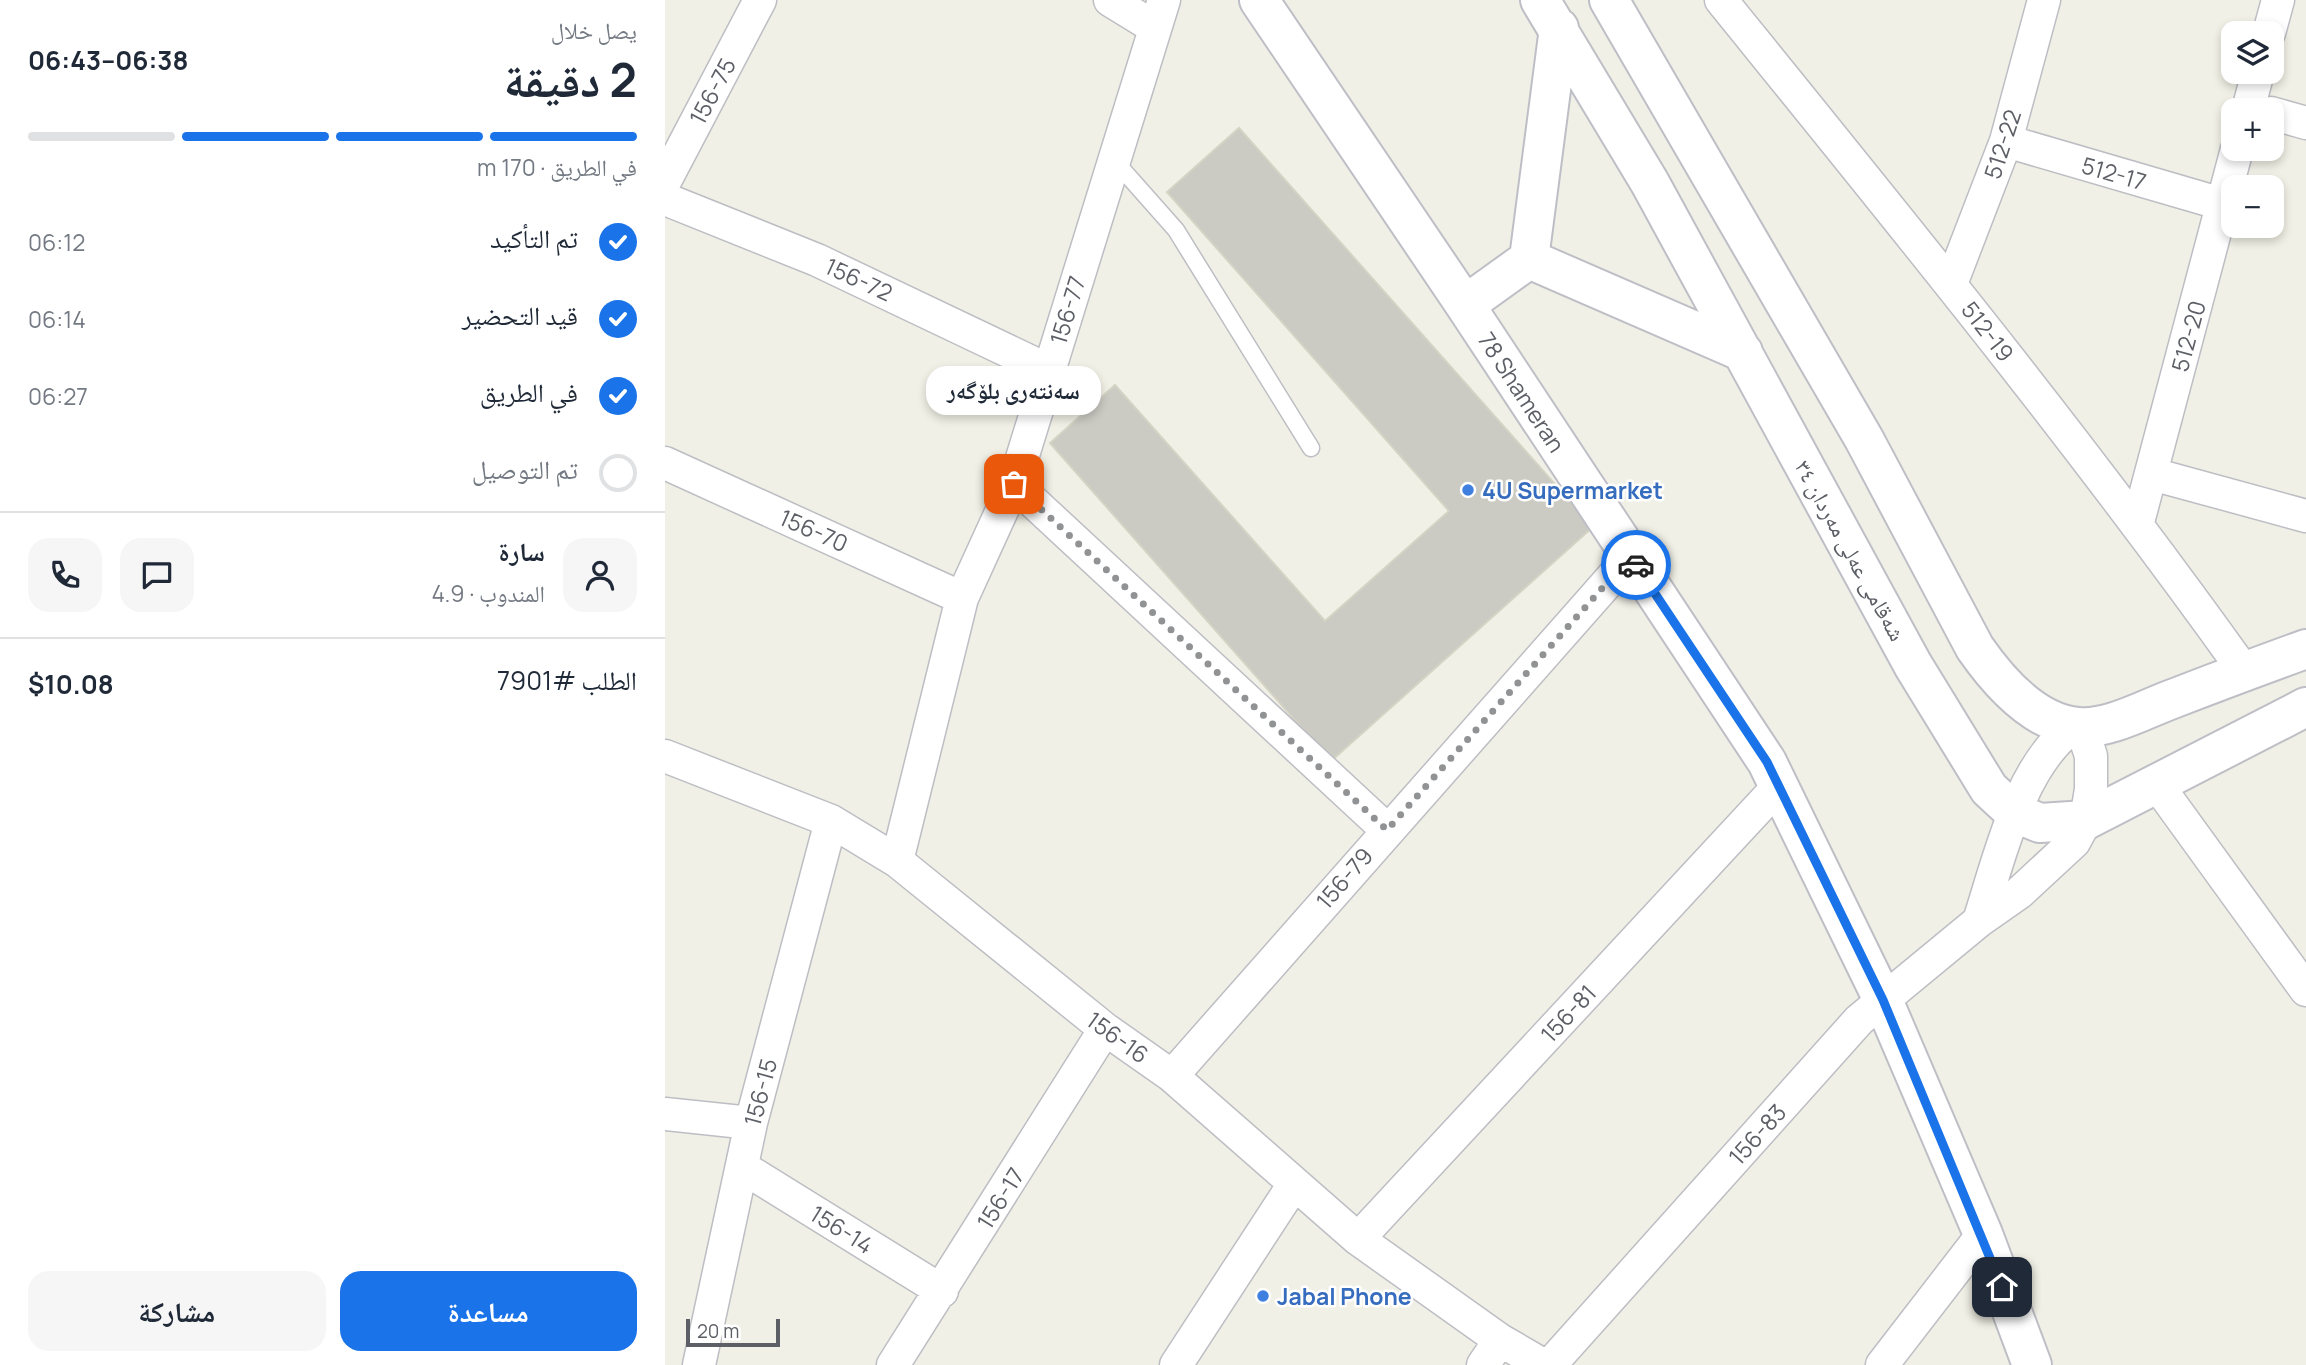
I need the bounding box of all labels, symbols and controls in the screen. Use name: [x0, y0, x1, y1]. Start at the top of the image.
text: يصل خلال: [551, 14, 637, 46]
map controls: [2221, 21, 2284, 238]
button: layers: [2221, 21, 2284, 84]
text: 06:38–06:43: [28, 42, 188, 78]
text: 2 دقيقة: [504, 48, 637, 111]
street label: 156-75: [681, 52, 743, 130]
button: +: [2221, 98, 2284, 161]
street label: 512-22: [1976, 105, 2028, 183]
street label: 512-17: [2078, 149, 2150, 197]
text: في الطريق · 170 m: [477, 151, 637, 183]
button: −: [2221, 175, 2284, 238]
text: تم التأكيد: [490, 220, 578, 256]
icon: check: [599, 223, 637, 261]
text: 06:12: [28, 226, 85, 258]
street label: 156-72: [820, 250, 898, 308]
street label: 156-77: [1041, 272, 1093, 348]
street label: 512-19: [1954, 294, 2022, 368]
text: قيد التحضير: [462, 297, 578, 333]
street label: 512-20: [2163, 297, 2213, 375]
icon: check: [599, 300, 637, 338]
text: 06:14: [28, 303, 86, 335]
street label: 78 Shameran: [1471, 326, 1573, 458]
callout: سەنتەری بلۆگەر: [927, 365, 1101, 414]
text: في الطريق: [480, 374, 578, 410]
text: سەنتەری بلۆگەر: [947, 374, 1080, 406]
icon: check: [599, 377, 637, 415]
text: 06:27: [28, 380, 88, 412]
text: تم التوصيل: [472, 451, 578, 487]
pin: [984, 454, 1044, 514]
street label: شەقامی عەلی مەردان ٣٤: [1788, 454, 1914, 646]
icon: bag: [995, 465, 1033, 503]
place label: 4U Supermarket: [1482, 474, 1663, 506]
marker: 4U Supermarket: [1460, 482, 1476, 498]
street label: 156-70: [775, 501, 853, 559]
courier: [1601, 530, 1671, 600]
text: سارة: [498, 533, 545, 569]
button: phone: [28, 538, 102, 612]
button: chat: [120, 538, 194, 612]
button: person: [563, 538, 637, 612]
icon: car: [1617, 546, 1655, 584]
text: المندوب · 4.9: [431, 577, 545, 609]
text: الطلب #7901: [497, 662, 637, 698]
text: $10.08: [28, 666, 114, 702]
street label: 156-79: [1308, 840, 1380, 916]
street label: 156-81: [1533, 977, 1603, 1049]
street label: 156-16: [1081, 1004, 1155, 1070]
street label: 156-15: [736, 1055, 784, 1129]
street label: 156-83: [1721, 1096, 1793, 1172]
street label: 156-17: [969, 1161, 1031, 1235]
street label: 156-14: [804, 1197, 880, 1261]
pin: [1972, 1257, 2032, 1317]
icon: home: [1983, 1268, 2021, 1306]
button: مشاركة: [28, 1271, 326, 1351]
button: مساعدة: [340, 1271, 637, 1351]
place label: Jabal Phone: [1277, 1280, 1412, 1312]
marker: Jabal Phone: [1255, 1288, 1271, 1304]
scale bar: [686, 1316, 781, 1348]
text: 20 m: [697, 1318, 739, 1344]

